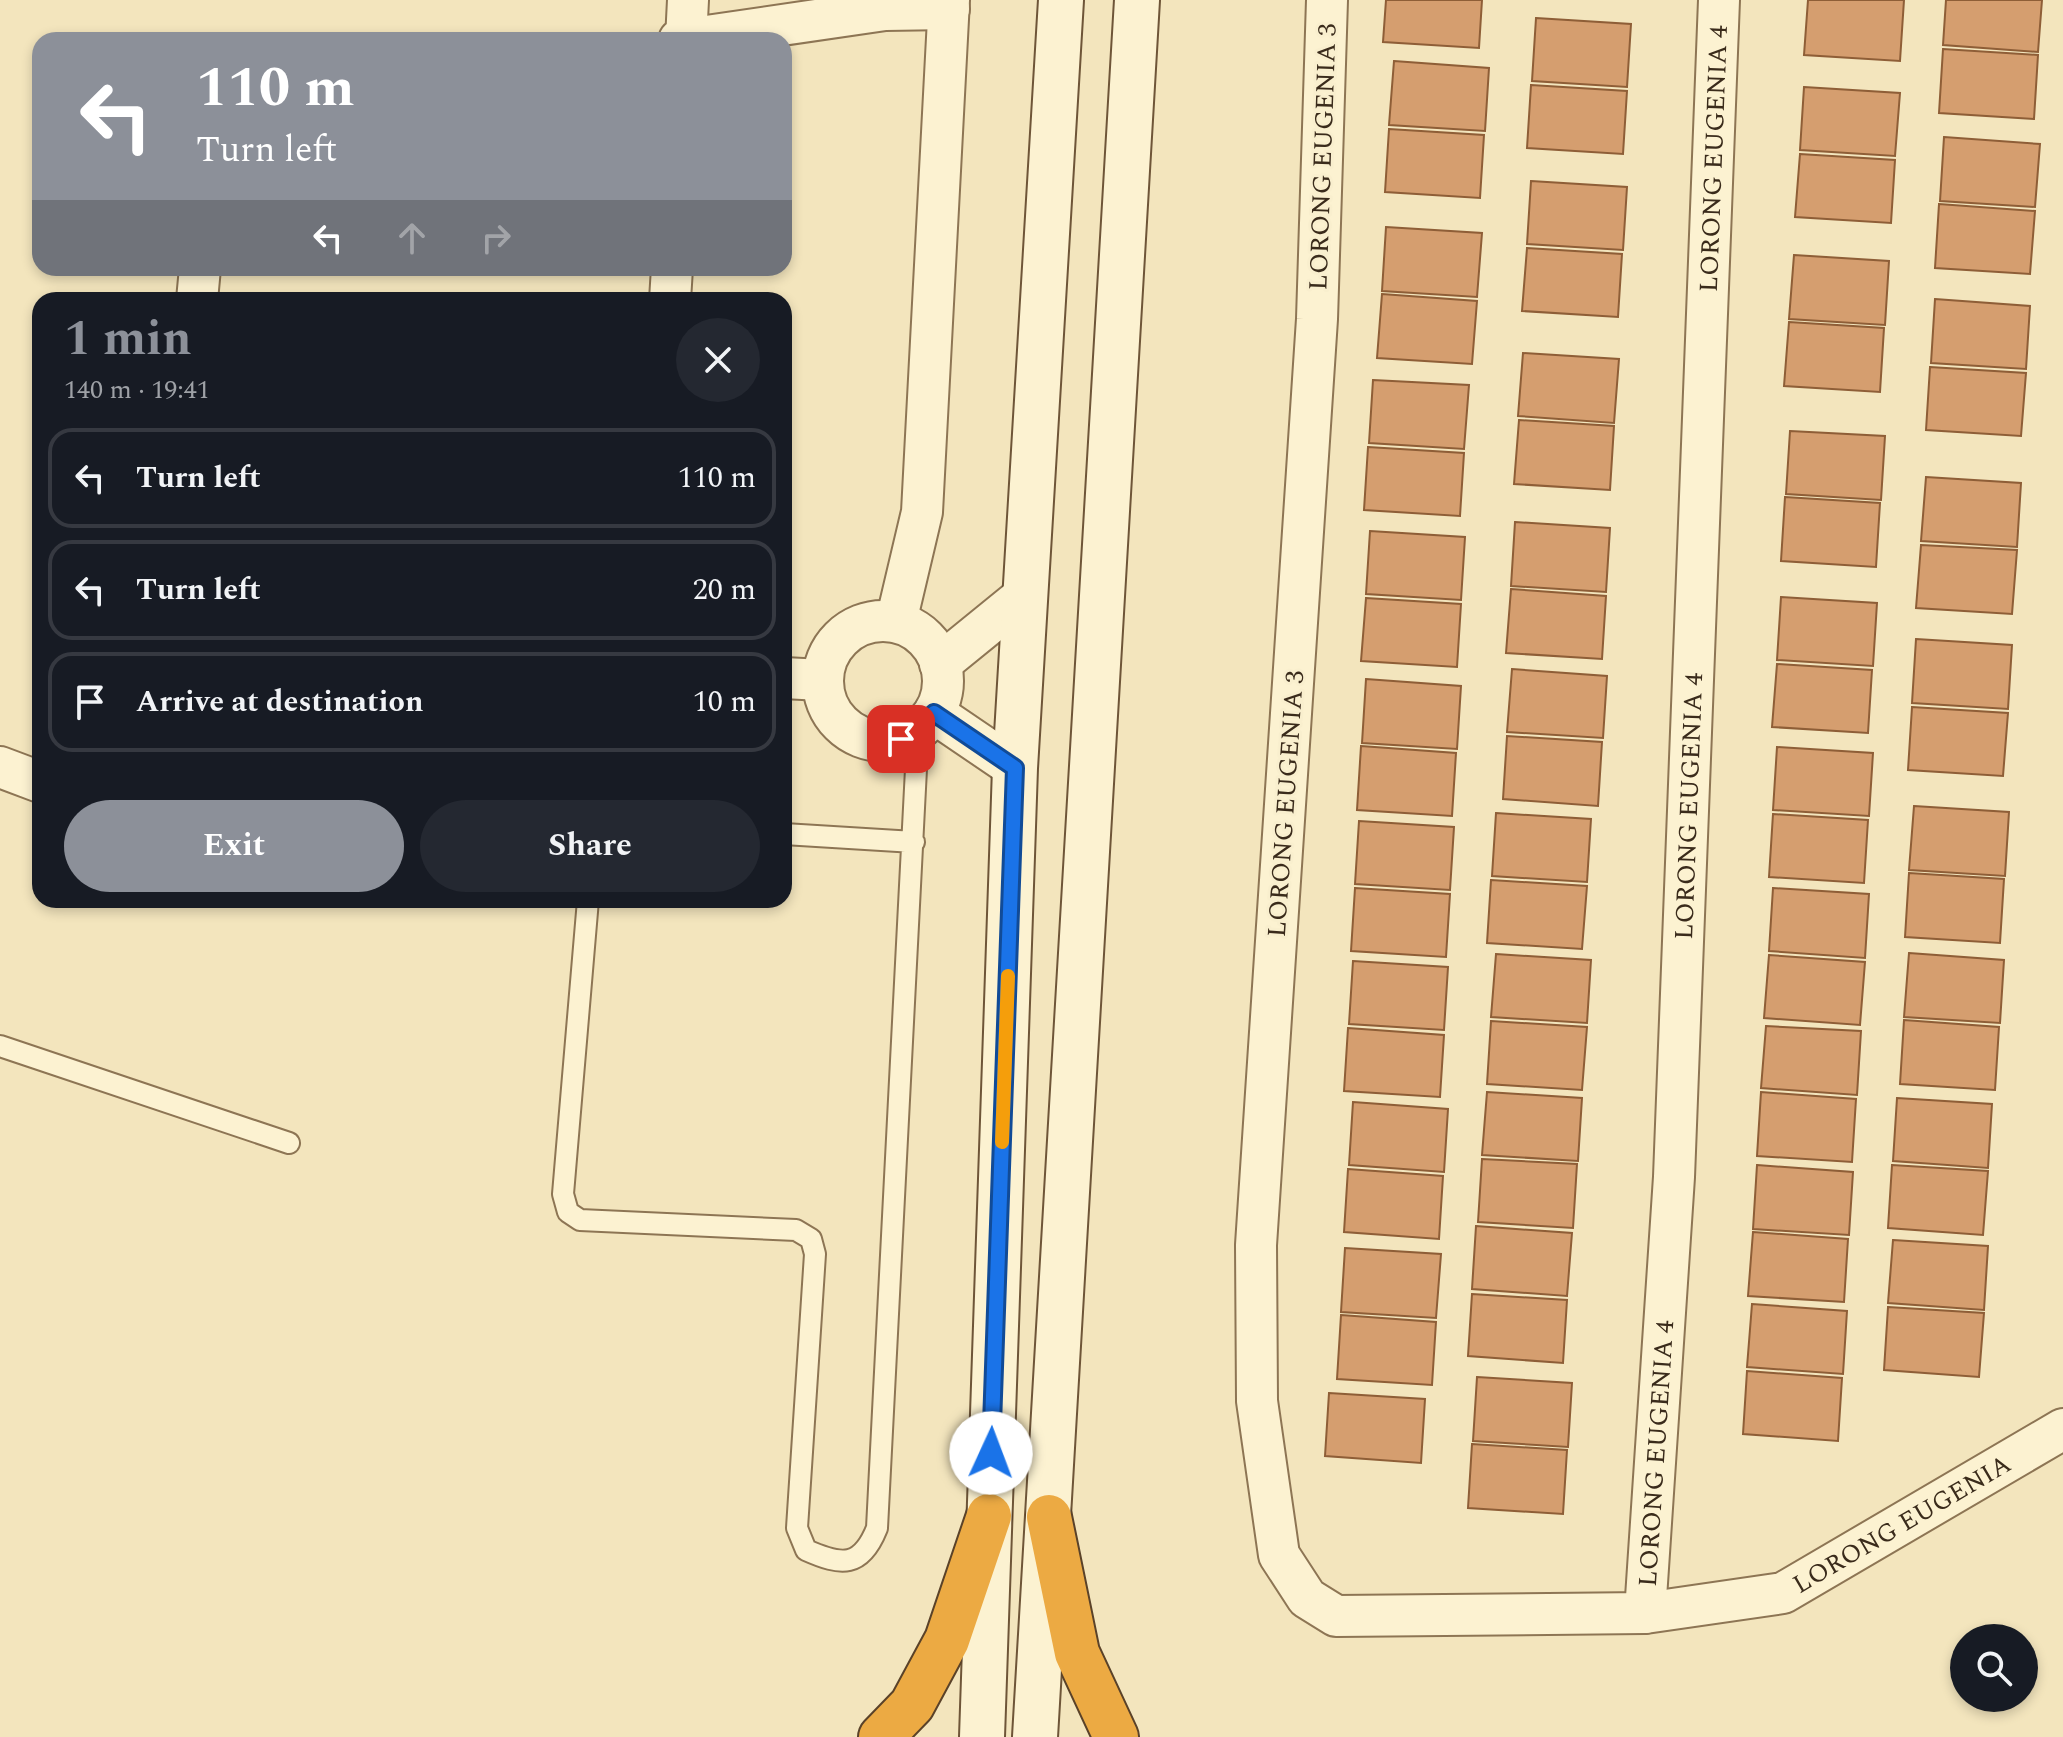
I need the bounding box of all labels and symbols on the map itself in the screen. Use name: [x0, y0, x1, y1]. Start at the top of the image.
street label: LORONG EUGENIA 3: [1298, 23, 1348, 291]
street label: LORONG EUGENIA 4: [1689, 24, 1739, 293]
street label: LORONG EUGENIA 3: [1257, 669, 1315, 939]
street label: LORONG EUGENIA 4: [1664, 672, 1714, 941]
pin: [867, 705, 935, 773]
street label: LORONG EUGENIA 4: [1628, 1319, 1685, 1588]
position arrow: [949, 1411, 1033, 1495]
street label: LORONG EUGENIA: [1785, 1445, 2019, 1604]

